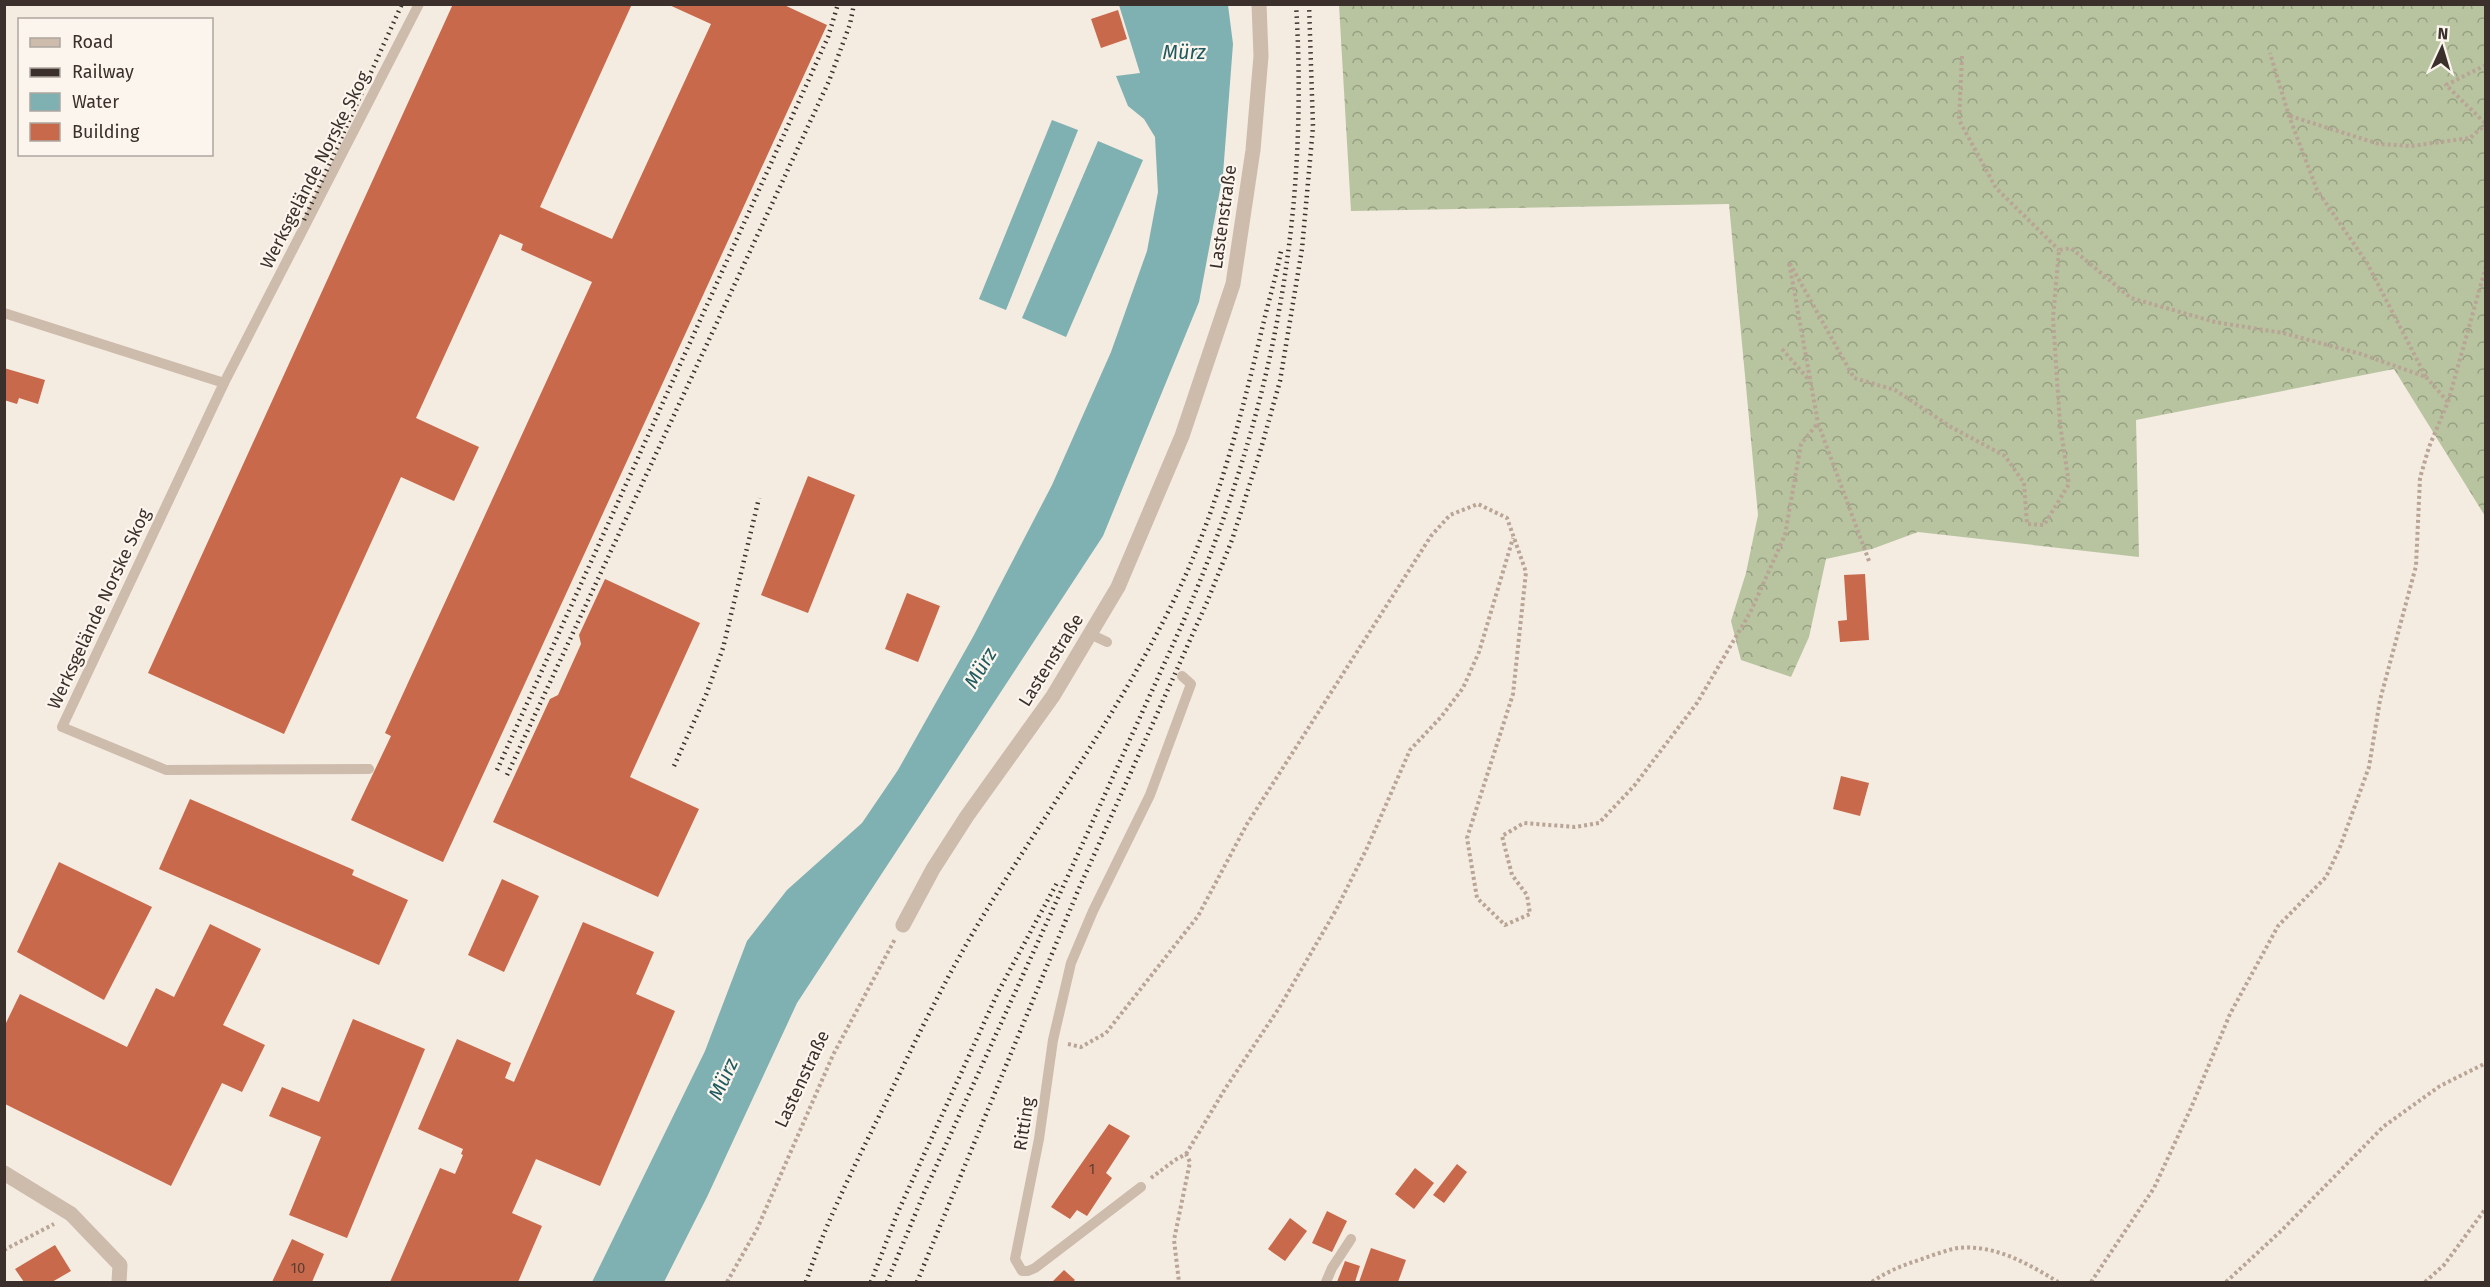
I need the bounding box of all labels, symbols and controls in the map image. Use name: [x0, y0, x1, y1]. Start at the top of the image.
legend: [18, 18, 213, 156]
north arrow: [2412, 18, 2472, 78]
text: N: [2437, 24, 2449, 43]
text: Road: [72, 31, 114, 53]
water label: Mürz: [1163, 40, 1206, 64]
text: Railway: [72, 61, 134, 83]
street label: Werksgelände Norske Skog: [255, 67, 375, 273]
text: Water: [72, 91, 119, 113]
text: Building: [72, 121, 140, 143]
street label: Lastenstraße: [1205, 164, 1241, 270]
street label: Werksgelände Norske Skog: [43, 505, 156, 713]
street label: Lastenstraße: [1014, 610, 1088, 710]
water label: Mürz: [959, 643, 1002, 693]
street label: Lastenstraße: [770, 1027, 834, 1131]
water label: Mürz: [703, 1054, 743, 1104]
street label: Ritting: [1009, 1095, 1039, 1152]
house number: 1: [1089, 1160, 1095, 1178]
house number: 10: [291, 1259, 305, 1277]

